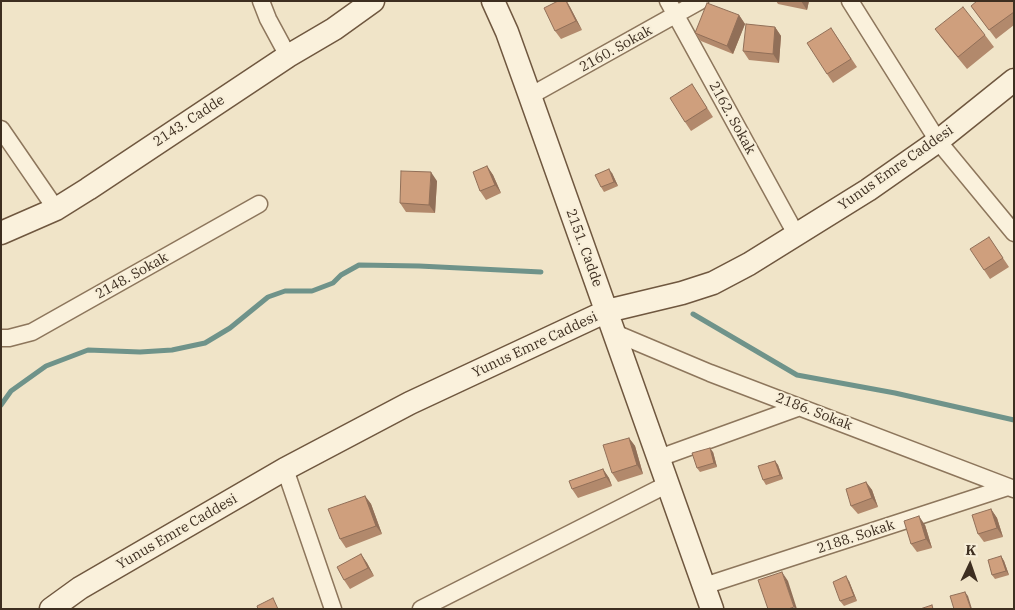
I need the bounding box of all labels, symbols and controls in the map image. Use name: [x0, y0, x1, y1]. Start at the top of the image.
street label: 2160. Sokak: [577, 22, 655, 76]
street label: 2162. Sokak: [705, 79, 759, 157]
street label: 2143. Cadde: [150, 92, 228, 150]
street label: Yunus Emre Caddesi: [835, 122, 957, 214]
street label: 2151. Cadde: [562, 207, 606, 289]
street label: 2148. Sokak: [93, 249, 171, 303]
street label: Yunus Emre Caddesi: [470, 309, 600, 381]
street label: 2186. Sokak: [773, 390, 855, 434]
street label: Yunus Emre Caddesi: [114, 491, 240, 573]
street label: 2188. Sokak: [815, 517, 897, 557]
north arrow: [945, 540, 995, 590]
text: K: [965, 541, 977, 559]

